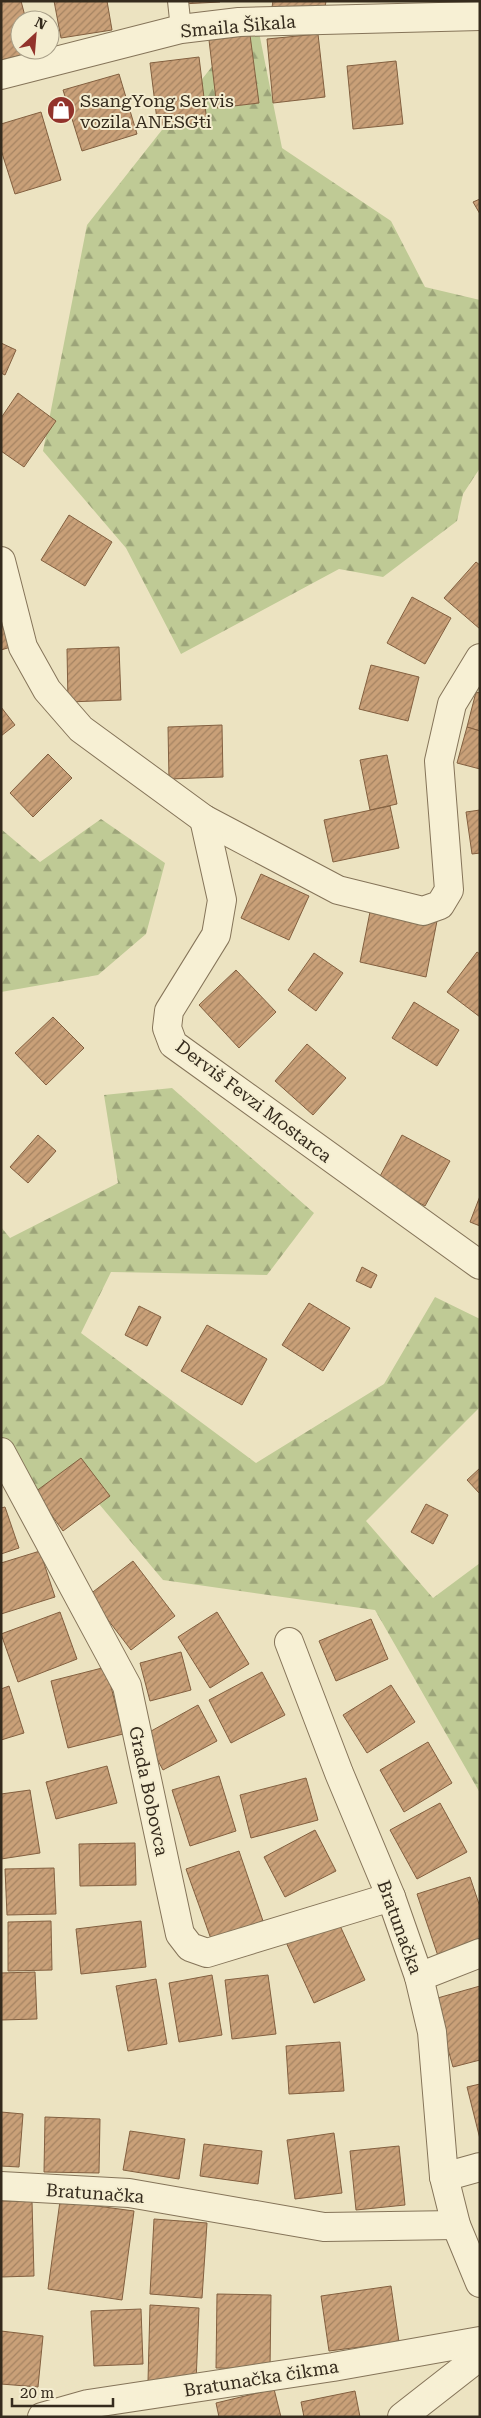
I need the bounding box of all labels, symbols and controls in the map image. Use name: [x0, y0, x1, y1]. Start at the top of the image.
north arrow: [10, 10, 60, 60]
street label: Smaila Šikala: [179, 10, 297, 42]
text: N: [32, 14, 49, 33]
place label: SsangYong Servis vozila ANESGti: [80, 90, 234, 132]
shop icon: SsangYong Servis vozila ANESGti: [46, 95, 76, 125]
street label: Derviš Fevzi Mostarca: [172, 1035, 336, 1167]
street label: Grada Bobovca: [125, 1724, 173, 1858]
street label: Bratunačka: [373, 1877, 427, 1977]
street label: Bratunačka: [45, 2179, 145, 2207]
street label: Bratunačka čikma: [182, 2355, 340, 2401]
scale bar: [12, 2376, 114, 2408]
text: 20 m: [20, 2384, 55, 2402]

